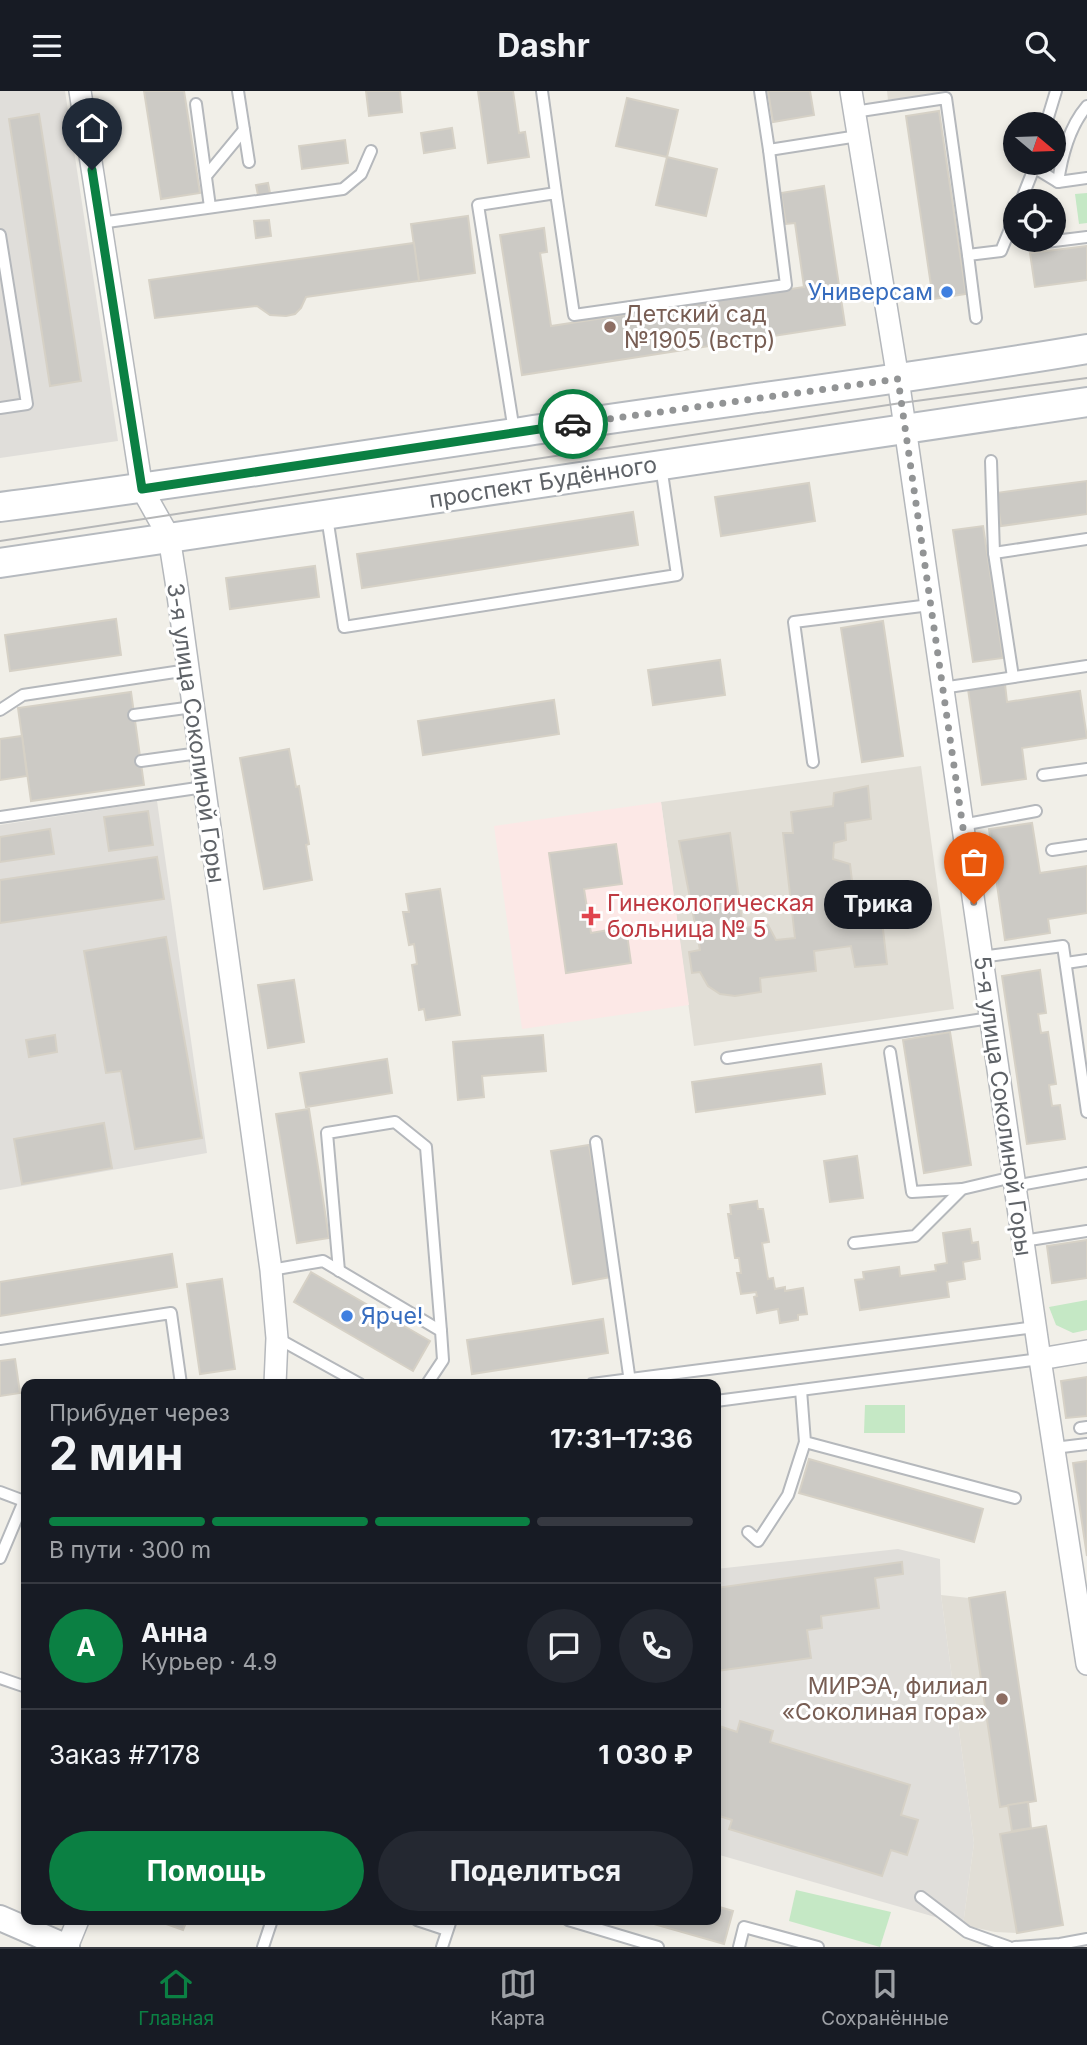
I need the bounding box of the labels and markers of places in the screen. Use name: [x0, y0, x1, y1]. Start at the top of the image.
pin: [62, 98, 122, 170]
place label: Универсам: [808, 278, 933, 306]
marker: Универсам: [939, 284, 955, 300]
place label: Детский сад №1905 (встр): [624, 300, 776, 354]
marker: Детский сад №1905 (встр): [602, 319, 618, 335]
pin: [944, 832, 1004, 904]
callout: Трика: [824, 879, 932, 929]
place label: Гинекологическая больница № 5: [607, 889, 814, 943]
marker: Гинекологическая больница № 5: [581, 906, 601, 926]
place label: Ярче!: [361, 1302, 423, 1330]
marker: Ярче!: [339, 1308, 355, 1324]
place label: МИРЭА, филиал «Соколиная гора»: [782, 1672, 988, 1726]
marker: МИРЭА, филиал «Соколиная гора»: [994, 1691, 1010, 1707]

